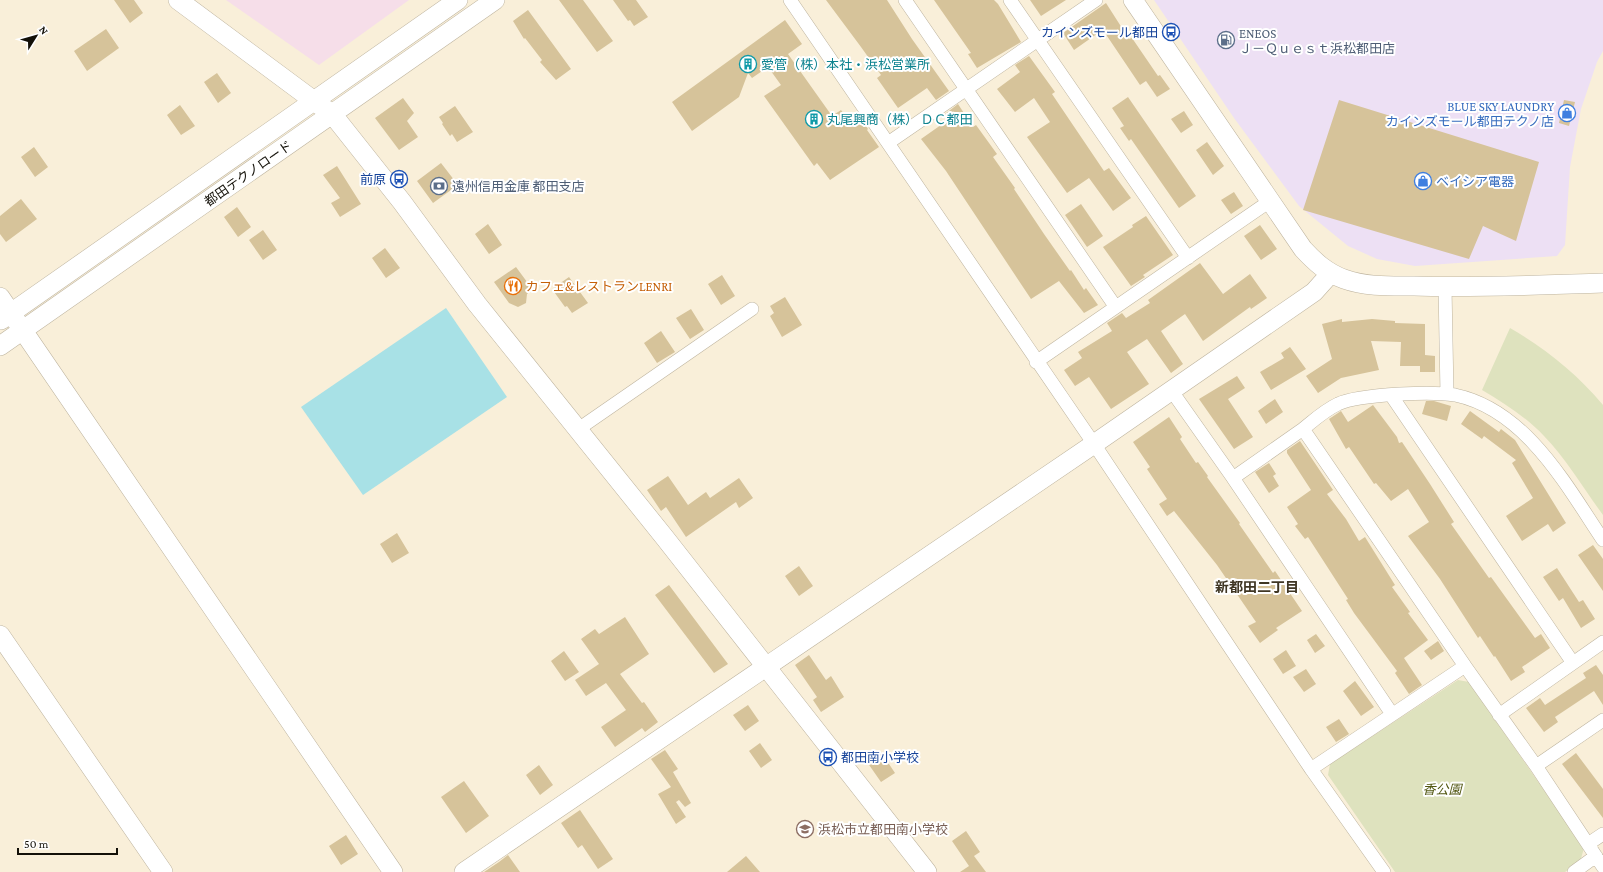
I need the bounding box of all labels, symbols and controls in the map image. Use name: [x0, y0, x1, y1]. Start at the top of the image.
north arrow: [16, 16, 56, 56]
bus stop icon: カインズモール都田: [1161, 22, 1181, 42]
text: N: [37, 23, 51, 37]
place label: カインズモール都田: [1041, 25, 1158, 40]
place label: ENEOS Ｊ－Ｑｕｅｓｔ浜松都田店: [1239, 26, 1395, 56]
fuel station icon: ENEOS Ｊ－Ｑｕｅｓｔ浜松都田店: [1216, 30, 1236, 50]
building icon: 愛管（株）本社・浜松営業所: [738, 54, 758, 74]
place label: 愛管（株）本社・浜松営業所: [761, 57, 930, 72]
place label: BLUE SKY LAUNDRY カインズモール都田テクノ店: [1386, 99, 1554, 129]
shop icon: BLUE SKY LAUNDRY カインズモール都田テクノ店: [1557, 103, 1577, 123]
building icon: 丸尾興商（株） ＤＣ都田: [804, 109, 824, 129]
place label: 丸尾興商（株） ＤＣ都田: [827, 112, 972, 127]
street label: 都田テクノロード: [202, 138, 295, 209]
bus stop icon: 前原: [389, 169, 409, 189]
shop icon: ベイシア電器: [1413, 171, 1433, 191]
place label: 前原: [360, 172, 386, 187]
place label: ベイシア電器: [1436, 174, 1514, 189]
bank icon: 遠州信用金庫 都田支店: [429, 176, 449, 196]
place label: 遠州信用金庫 都田支店: [452, 179, 584, 194]
restaurant icon: カフェ&レストランLENRI: [503, 276, 523, 296]
place label: カフェ&レストランLENRI: [526, 279, 672, 294]
district label: 新都田二丁目: [1215, 579, 1299, 595]
bus stop icon: 都田南小学校: [818, 747, 838, 767]
place label: 都田南小学校: [841, 750, 919, 765]
park label: 香公園: [1422, 782, 1463, 797]
school or university icon: 浜松市立都田南小学校: [795, 819, 815, 839]
place label: 浜松市立都田南小学校: [818, 822, 948, 837]
scale bar: [18, 830, 117, 856]
text: 50 m: [24, 837, 49, 851]

